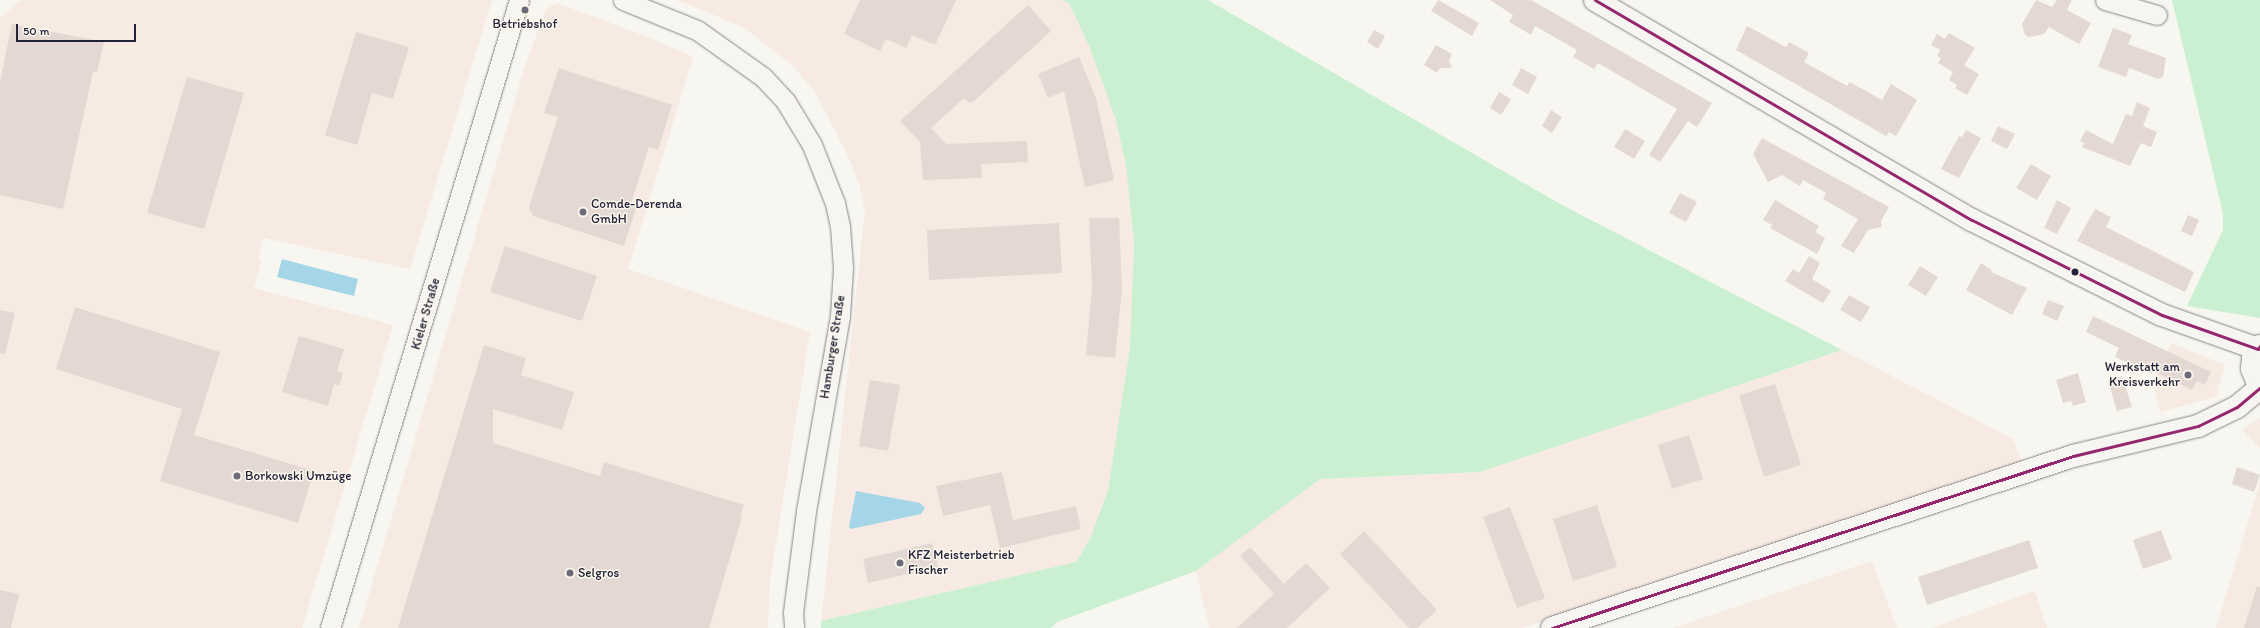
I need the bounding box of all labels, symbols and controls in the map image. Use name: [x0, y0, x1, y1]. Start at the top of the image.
marker: Betriebshof: [520, 5, 530, 15]
scale bar: [18, 16, 138, 42]
place label: Betriebshof: [493, 16, 557, 32]
text: 50 m: [23, 24, 49, 38]
place label: Comde-Derenda GmbH: [591, 197, 682, 228]
marker: Comde-Derenda GmbH: [578, 207, 588, 217]
unlabelled marker: [2070, 267, 2080, 277]
street label: Kieler Straße: [408, 276, 444, 352]
street label: Hamburger Straße: [817, 294, 849, 400]
place label: Werkstatt am Kreisverkehr: [2104, 360, 2180, 391]
marker: Werkstatt am Kreisverkehr: [2183, 370, 2193, 380]
place label: Borkowski Umzüge: [245, 468, 351, 484]
marker: Borkowski Umzüge: [232, 471, 242, 481]
place label: KFZ Meisterbetrieb Fischer: [908, 548, 1015, 579]
marker: KFZ Meisterbetrieb Fischer: [895, 558, 905, 568]
place label: Selgros: [578, 565, 619, 581]
marker: Selgros: [565, 568, 575, 578]

